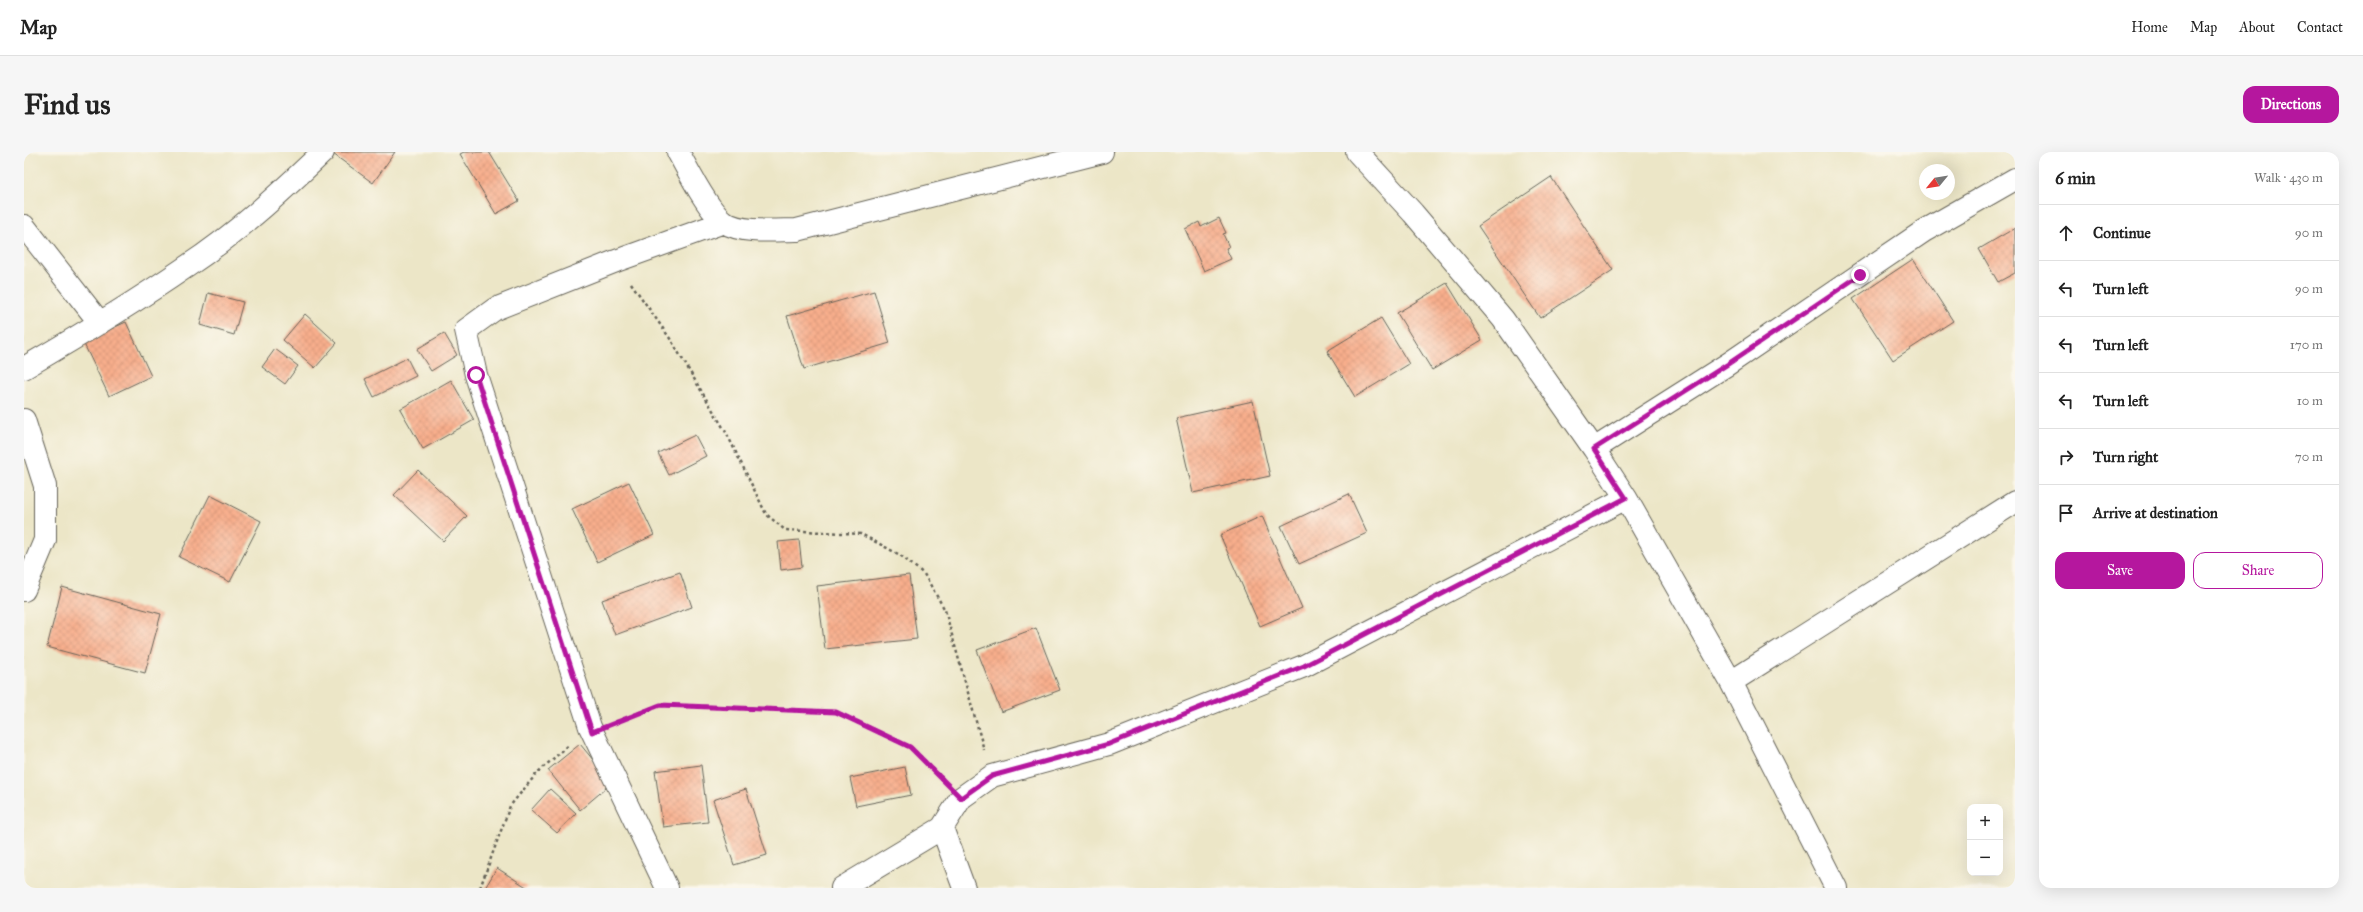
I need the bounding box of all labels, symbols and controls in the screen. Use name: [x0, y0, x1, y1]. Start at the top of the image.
text: Map: [20, 16, 57, 39]
text: Home: [2131, 19, 2168, 36]
text: Map: [2190, 19, 2217, 36]
text: About: [2239, 19, 2275, 36]
text: Contact: [2297, 19, 2343, 36]
button: Directions: [2243, 86, 2339, 123]
text: Find us: [24, 87, 110, 122]
north arrow: [1919, 164, 1955, 200]
text: 6 min: [2055, 168, 2096, 189]
text: Walk · 430 m: [2254, 170, 2323, 186]
icon: ahead: [2055, 222, 2077, 244]
text: Continue: [2093, 224, 2151, 242]
text: 90 m: [2295, 225, 2323, 241]
route end: [1851, 266, 1869, 284]
icon: left: [2055, 278, 2077, 300]
text: Turn left: [2093, 280, 2149, 298]
text: 90 m: [2295, 281, 2323, 297]
icon: left: [2055, 334, 2077, 356]
text: Turn left: [2093, 336, 2149, 354]
text: 170 m: [2290, 337, 2323, 353]
route start: [467, 366, 485, 384]
icon: left: [2055, 390, 2077, 412]
text: Turn left: [2093, 392, 2149, 410]
text: 10 m: [2297, 393, 2323, 409]
icon: right: [2055, 446, 2077, 468]
text: Turn right: [2093, 448, 2158, 466]
text: 70 m: [2295, 449, 2323, 465]
icon: arrive: [2055, 502, 2077, 524]
text: Arrive at destination: [2093, 504, 2218, 522]
button: Save: [2055, 552, 2185, 589]
button: Share: [2193, 552, 2323, 589]
map controls: [1967, 804, 2003, 876]
button: +: [1967, 804, 2003, 840]
button: −: [1967, 840, 2003, 876]

